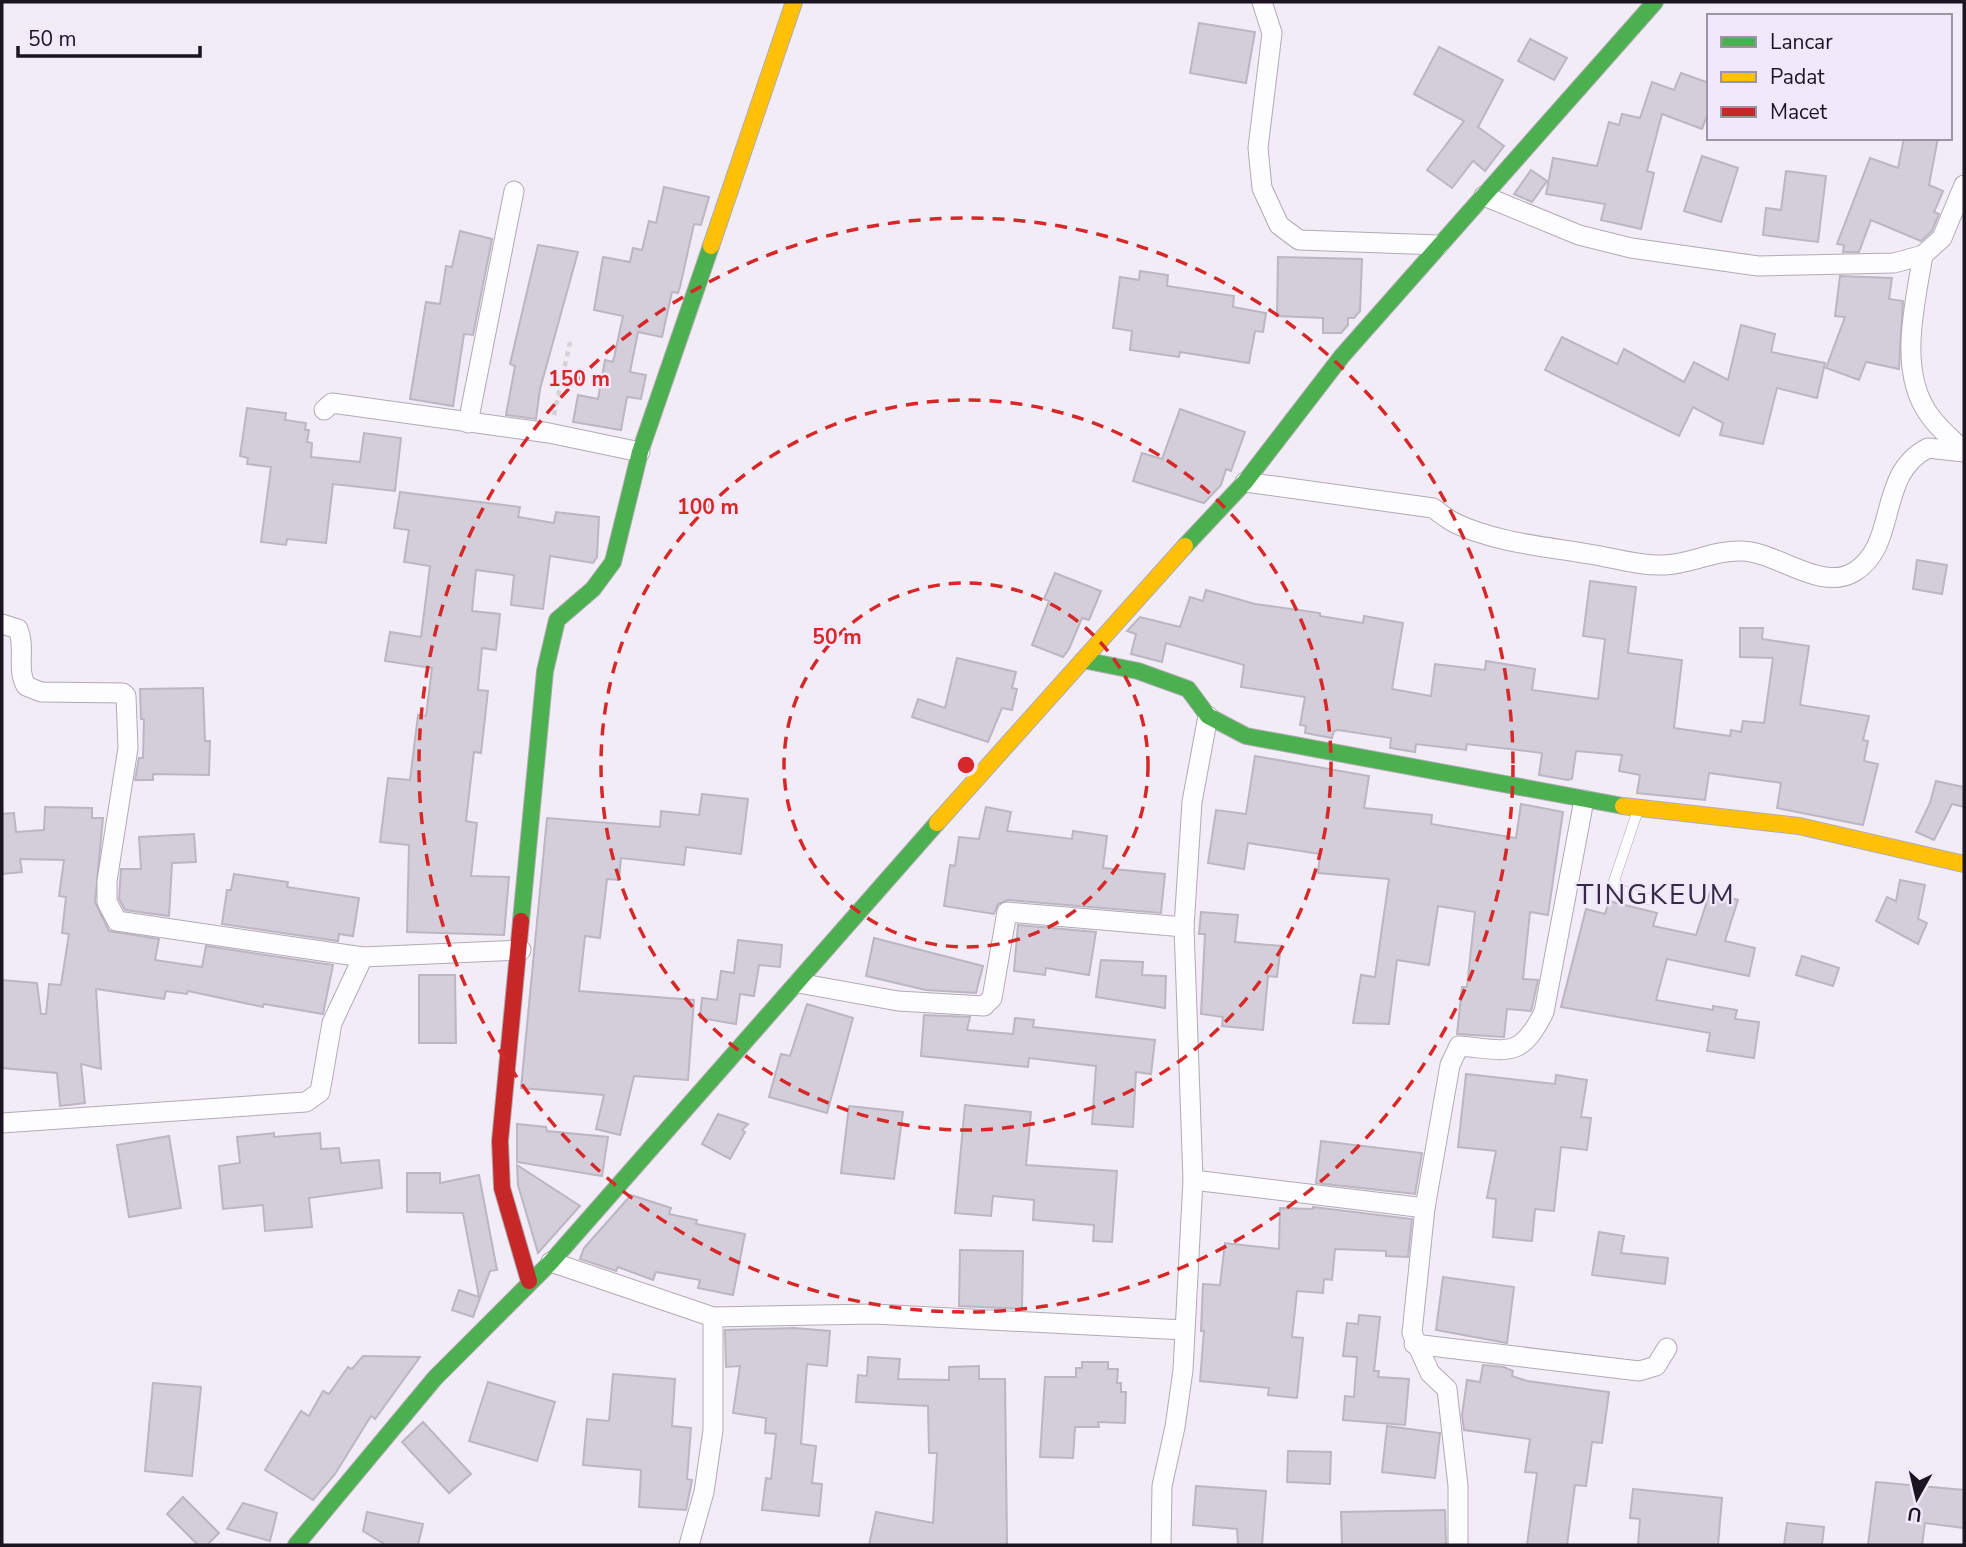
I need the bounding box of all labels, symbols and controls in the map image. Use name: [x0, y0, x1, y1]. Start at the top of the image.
scale bar: [18, 14, 200, 58]
legend: [1707, 14, 1952, 140]
text: 50 m: [28, 25, 77, 53]
text: Lancar: [1770, 28, 1833, 56]
text: Padat: [1770, 63, 1825, 91]
text: Macet: [1770, 98, 1828, 126]
text: 150 m: [548, 365, 610, 393]
text: 100 m: [677, 493, 739, 521]
text: 50 m: [812, 623, 862, 651]
centre of rings: [954, 753, 978, 777]
district label: TINGKEUM: [1576, 876, 1736, 914]
north arrow: [1882, 1463, 1952, 1533]
text: U: [1906, 1500, 1924, 1528]

